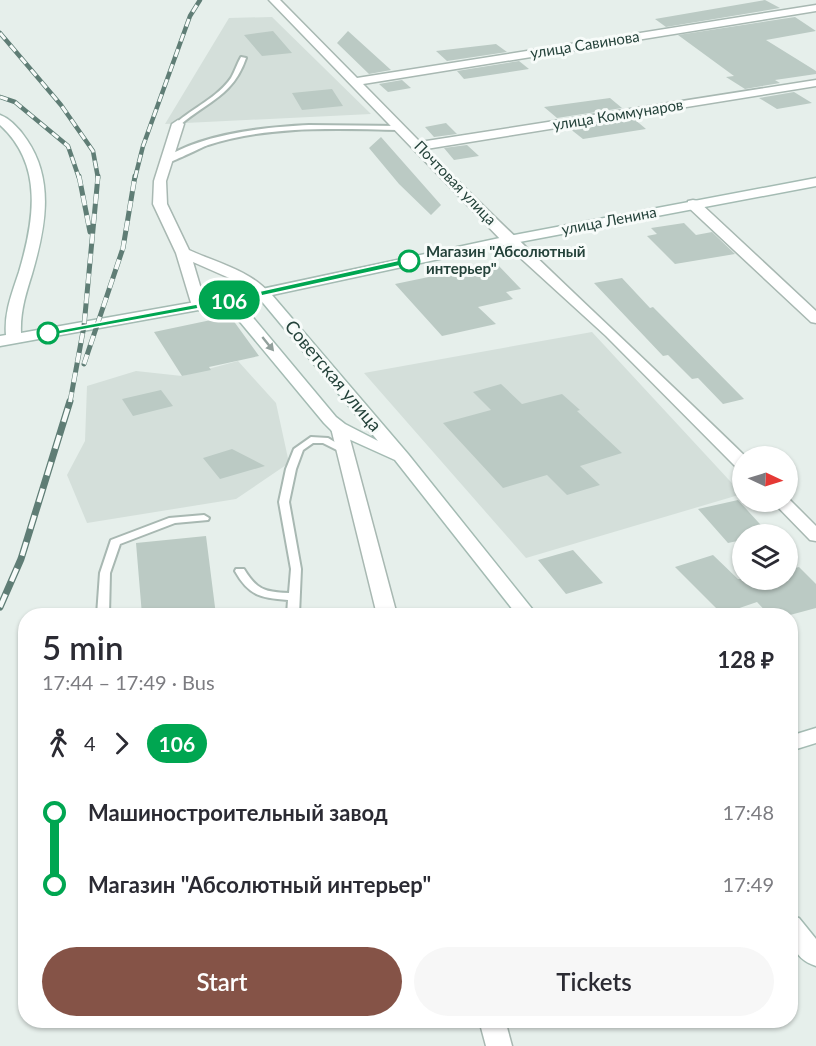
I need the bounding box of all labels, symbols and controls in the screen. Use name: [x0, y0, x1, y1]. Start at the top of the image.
street label: улица Савинова: [529, 27, 641, 62]
street label: улица Коммунаров: [551, 95, 684, 133]
street label: Почтовая улица: [411, 137, 500, 228]
street label: улица Ленина: [560, 202, 658, 238]
place label: Магазин "Абсолютный интерьер": [426, 242, 586, 277]
marker: Магазин "Абсолютный интерьер": [398, 250, 420, 272]
line badge: 106: [194, 280, 264, 320]
text: 106: [211, 288, 247, 313]
street label: Советская улица: [281, 315, 387, 436]
unlabelled marker: [37, 322, 59, 344]
one-way arrow: [261, 336, 274, 351]
north arrow: [732, 446, 798, 512]
map controls: [732, 446, 798, 590]
button: layers: [732, 524, 798, 590]
text: 5 min: [42, 627, 123, 667]
text: 128 ₽: [718, 646, 774, 673]
text: 17:44 – 17:49 · Bus: [42, 670, 215, 694]
icon: walk: [42, 727, 75, 760]
icon: forward: [105, 727, 138, 760]
text: 4: [84, 731, 96, 755]
text: 106: [159, 731, 195, 756]
text: Машиностроительный завод: [88, 799, 388, 826]
text: 17:48: [723, 800, 774, 824]
text: Магазин "Абсолютный интерьер": [88, 871, 431, 898]
text: 17:49: [723, 872, 774, 896]
button: Start: [42, 947, 402, 1016]
button: Tickets: [414, 947, 774, 1016]

